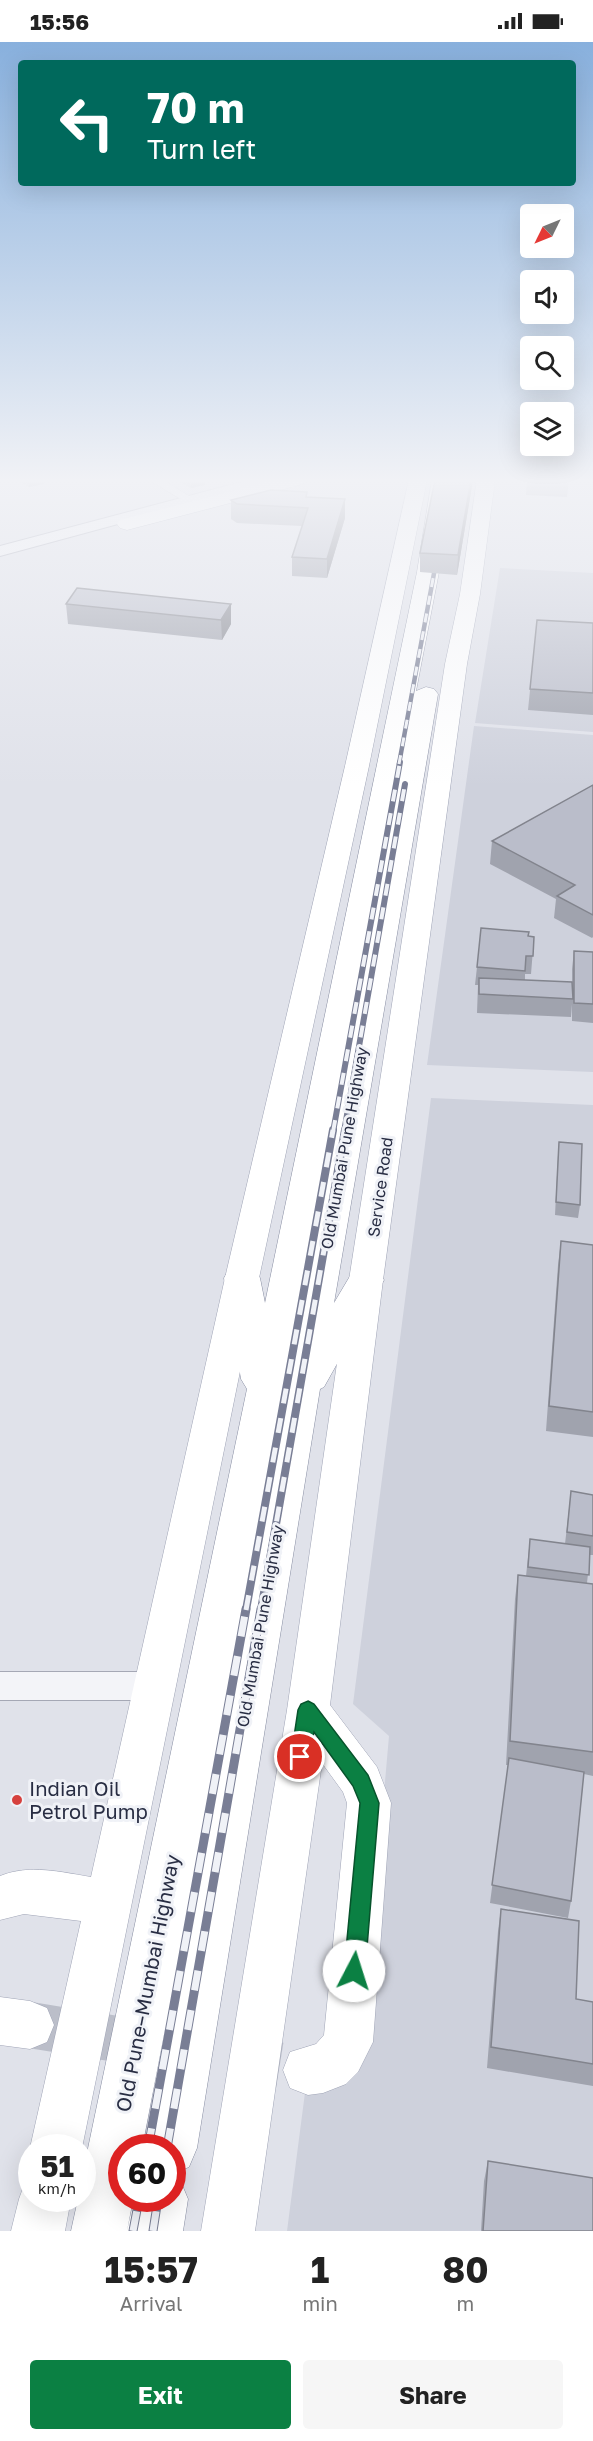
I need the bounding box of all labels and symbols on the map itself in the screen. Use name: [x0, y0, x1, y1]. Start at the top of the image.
north arrow: [520, 204, 574, 258]
street label: Old Mumbai Pune Highway: [316, 1045, 372, 1251]
street label: Service Road: [363, 1136, 397, 1238]
street label: Old Mumbai Pune Highway: [232, 1523, 288, 1729]
pin: [274, 1731, 325, 1782]
place label: Indian Oil Petrol Pump: [29, 1776, 148, 1823]
marker: Indian Oil Petrol Pump: [10, 1793, 24, 1807]
street label: Old Pune–Mumbai Highway: [110, 1852, 184, 2114]
position arrow: [322, 1939, 386, 2003]
speed limit sign: 60: [108, 2134, 186, 2212]

